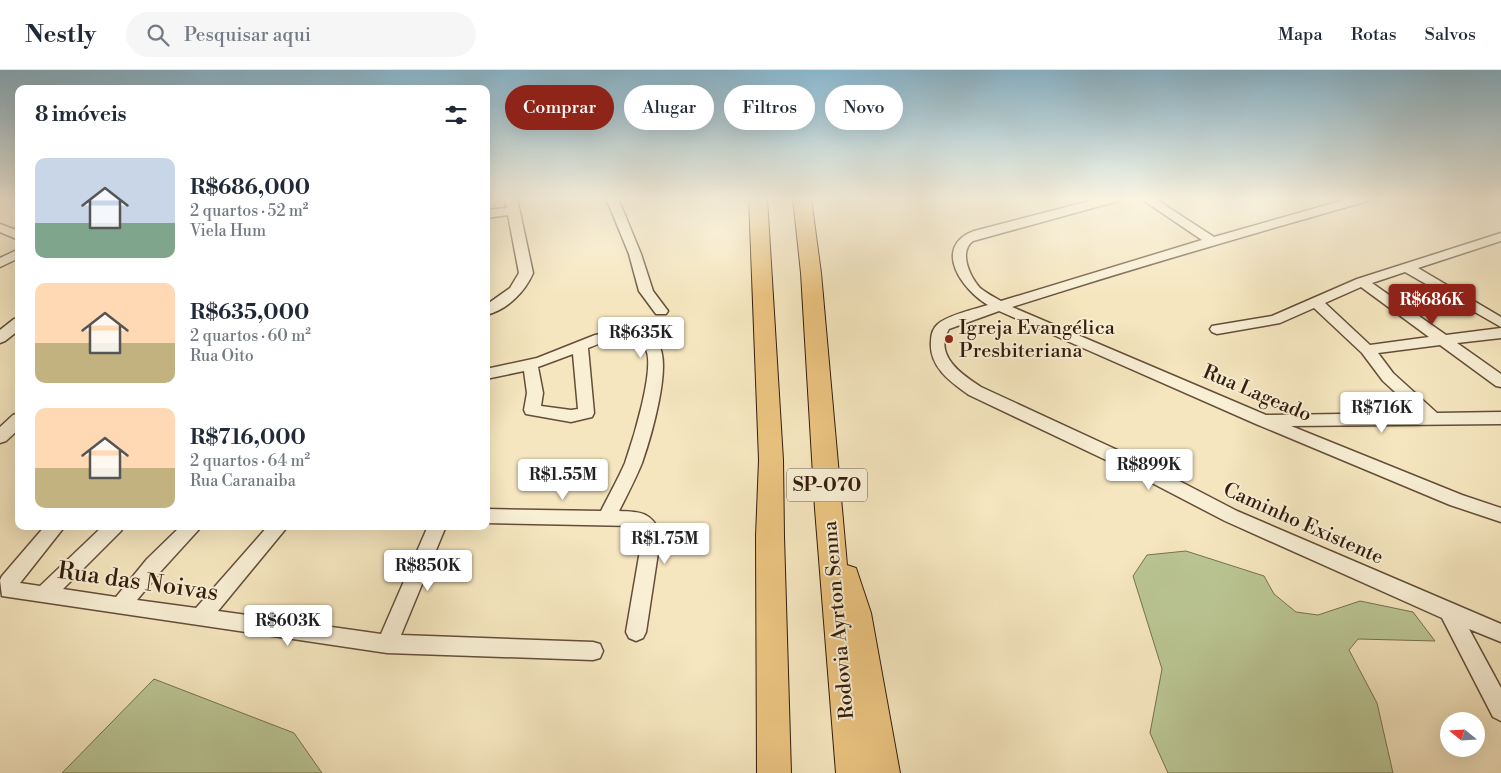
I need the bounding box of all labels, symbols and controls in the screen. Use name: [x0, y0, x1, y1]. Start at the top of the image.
search box: [126, 12, 476, 57]
text: Nestly: [25, 20, 96, 50]
icon: search: [144, 21, 172, 49]
text: Pesquisar aqui: [184, 23, 311, 47]
text: Mapa: [1278, 23, 1323, 46]
text: Rotas: [1351, 23, 1397, 46]
text: Salvos: [1425, 23, 1476, 46]
chip: Comprar: [505, 85, 614, 130]
chip: Alugar: [624, 85, 714, 130]
chip: Filtros: [724, 85, 815, 130]
chip: Novo: [825, 85, 903, 130]
icon: filters: [442, 101, 470, 129]
text: 8 imóveis: [35, 102, 127, 128]
text: R$686,000: [190, 175, 310, 201]
icon: home: [75, 178, 135, 238]
text: 2 quartos · 52 m²: [190, 201, 308, 221]
text: Viela Hum: [190, 221, 266, 241]
pin: R$686K: [1391, 284, 1473, 326]
text: R$686K: [1400, 290, 1464, 310]
text: R$635,000: [190, 300, 309, 326]
icon: home: [75, 303, 135, 363]
pin: R$635K: [600, 316, 682, 359]
place label: Igreja Evangélica Presbiteriana: [959, 316, 1116, 364]
text: R$635K: [609, 323, 673, 343]
text: 2 quartos · 60 m²: [190, 326, 311, 346]
marker: Igreja Evangélica Presbiteriana: [943, 333, 955, 345]
text: Rua Oito: [190, 346, 254, 366]
street label: Rua Lageado: [1199, 360, 1315, 428]
pin: R$716K: [1341, 392, 1423, 434]
text: R$716K: [1351, 398, 1413, 418]
text: R$716,000: [190, 425, 306, 451]
icon: home: [75, 428, 135, 488]
pin: R$899K: [1108, 448, 1190, 491]
text: 2 quartos · 64 m²: [190, 451, 310, 471]
text: R$899K: [1117, 455, 1181, 475]
pin: R$1.55M: [517, 458, 609, 501]
text: R$1.55M: [529, 465, 597, 485]
road number: SP-070: [787, 468, 867, 502]
text: Rua Caranaiba: [190, 471, 296, 491]
street label: Caminho Existente: [1219, 477, 1387, 571]
street label: Rodovia Ayrton Senna: [818, 519, 860, 720]
pin: R$1.75M: [619, 522, 711, 565]
text: R$1.75M: [631, 529, 699, 549]
pin: R$850K: [387, 550, 469, 592]
street label: Rua das Noivas: [56, 556, 220, 608]
text: R$850K: [395, 556, 461, 576]
pin: R$603K: [247, 604, 329, 647]
text: R$603K: [255, 611, 321, 631]
north arrow: [1440, 712, 1485, 758]
map controls: [1440, 712, 1485, 757]

